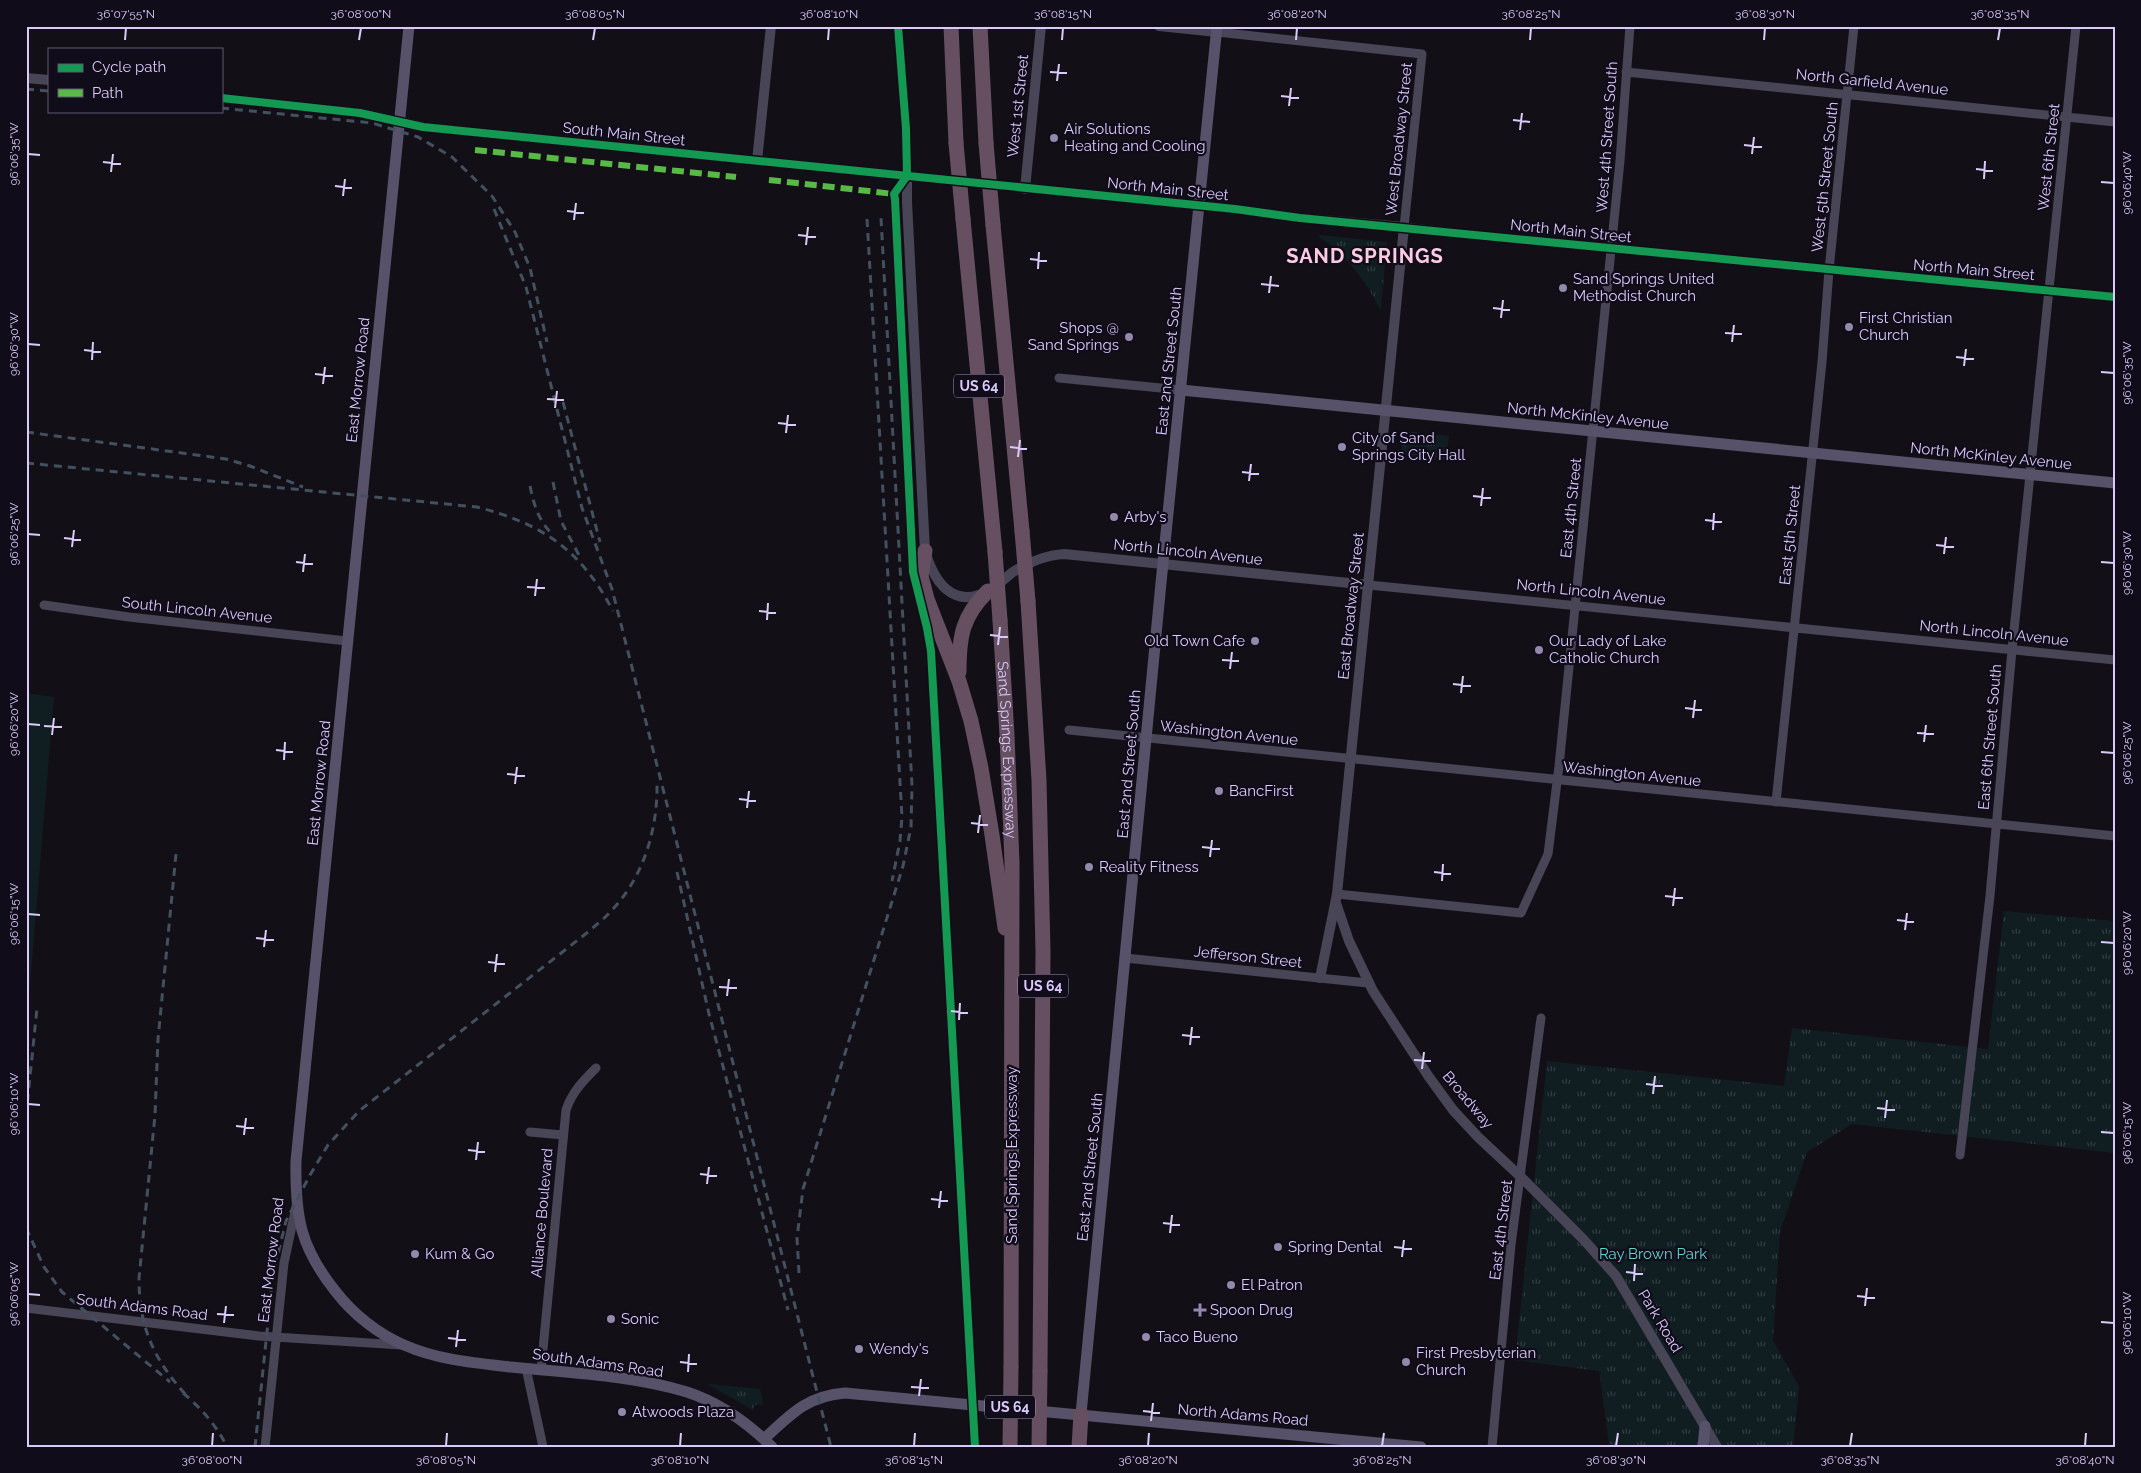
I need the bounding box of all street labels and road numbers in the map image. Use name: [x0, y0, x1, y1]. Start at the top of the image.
street label: West 1st Street: [1004, 53, 1032, 159]
street label: West Broadway Street: [1382, 61, 1416, 217]
street label: West 4th Street South: [1593, 61, 1621, 213]
street label: North Garfield Avenue: [1795, 65, 1949, 99]
street label: West 5th Street South: [1808, 101, 1842, 253]
street label: West 6th Street: [2034, 102, 2064, 212]
street label: South Main Street: [562, 119, 686, 149]
street label: North Main Street: [1106, 174, 1230, 204]
street label: North Main Street: [1509, 216, 1633, 246]
street label: North Main Street: [1912, 256, 2036, 284]
street label: East 2nd Street South: [1152, 286, 1186, 436]
street label: East Morrow Road: [342, 316, 374, 444]
road number: US 64: [954, 374, 1004, 398]
street label: North McKinley Avenue: [1506, 399, 1670, 433]
street label: North McKinley Avenue: [1909, 439, 2073, 473]
street label: East 4th Street: [1557, 457, 1585, 559]
street label: East 5th Street: [1776, 484, 1804, 586]
street label: East Broadway Street: [1334, 532, 1368, 680]
street label: North Lincoln Avenue: [1113, 535, 1264, 569]
street label: North Lincoln Avenue: [1516, 575, 1667, 609]
street label: South Lincoln Avenue: [121, 593, 273, 627]
street label: North Lincoln Avenue: [1919, 616, 2070, 650]
street label: Sand Springs Expressway: [994, 661, 1020, 839]
street label: East 6th Street South: [1975, 663, 2005, 811]
street label: East 2nd Street South: [1114, 689, 1144, 839]
street label: Washington Avenue: [1159, 717, 1299, 749]
street label: East Morrow Road: [303, 719, 335, 847]
street label: Washington Avenue: [1562, 758, 1702, 790]
street label: Jefferson Street: [1193, 942, 1303, 972]
road number: US 64: [1018, 974, 1068, 998]
street label: Sand Springs Expressway: [1003, 1066, 1021, 1244]
street label: Broadway: [1439, 1068, 1497, 1132]
street label: East 2nd Street South: [1073, 1092, 1107, 1242]
street label: Alliance Boulevard: [527, 1147, 557, 1279]
street label: East 4th Street: [1486, 1179, 1516, 1281]
street label: East Morrow Road: [254, 1196, 288, 1324]
street label: Park Road: [1634, 1286, 1686, 1356]
street label: South Adams Road: [75, 1290, 209, 1324]
street label: South Adams Road: [531, 1345, 665, 1381]
road number: US 64: [985, 1395, 1035, 1418]
street label: North Adams Road: [1177, 1400, 1309, 1430]

